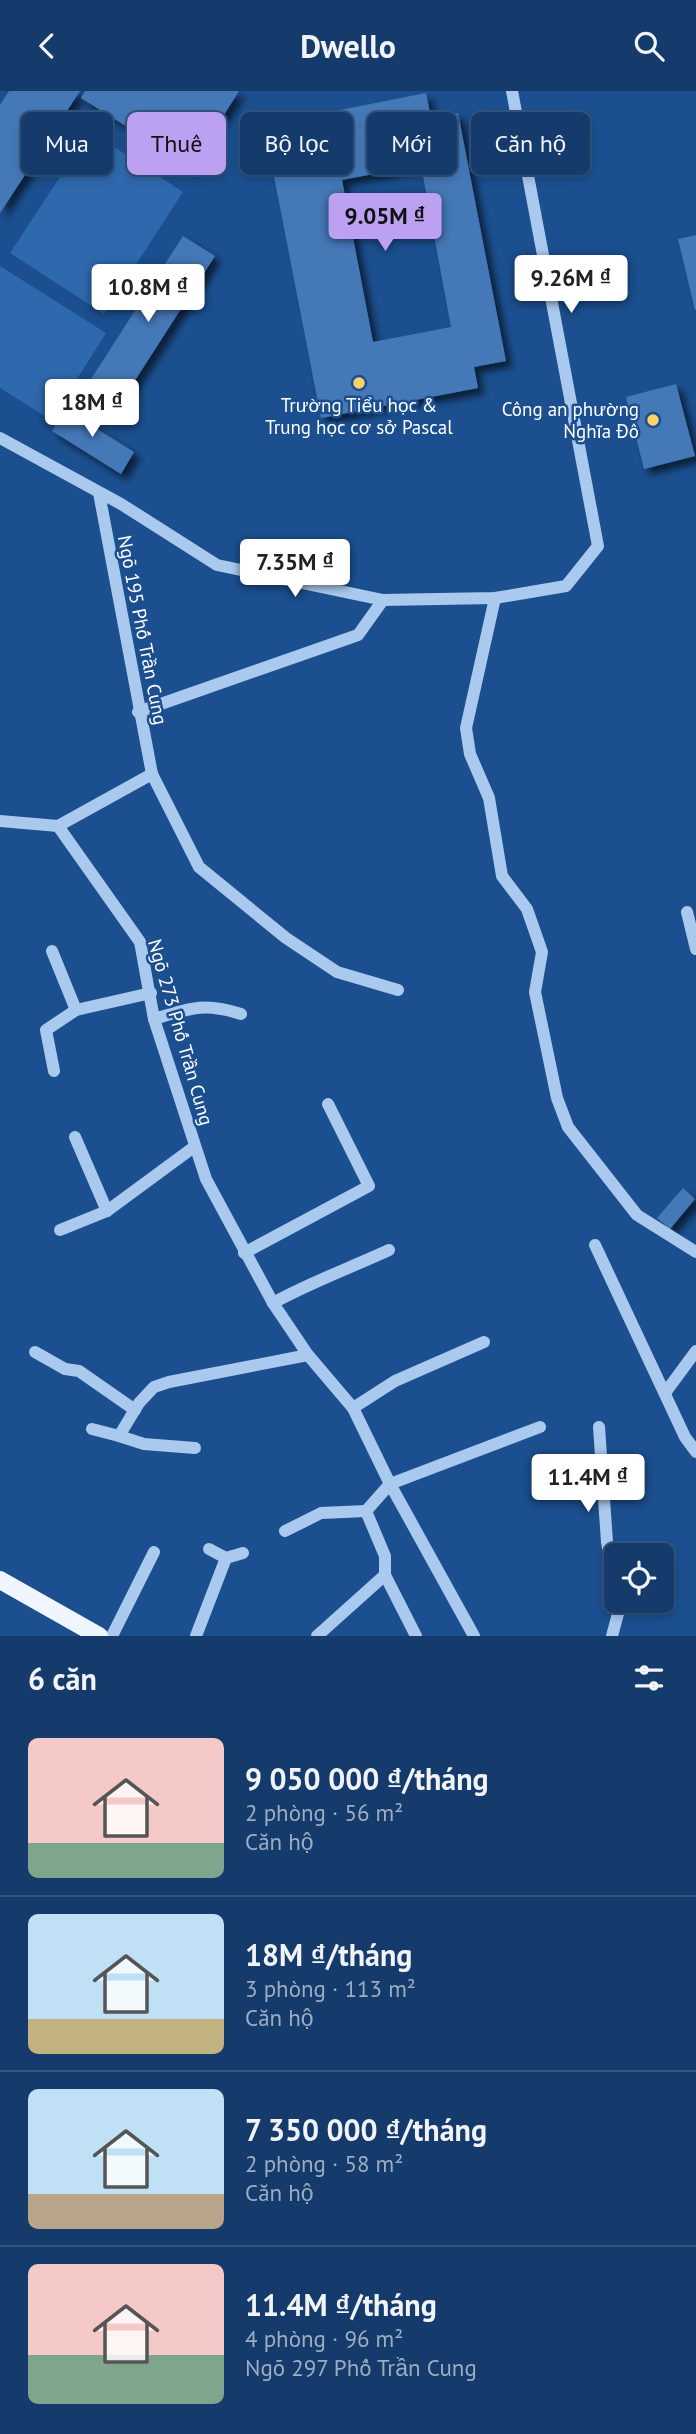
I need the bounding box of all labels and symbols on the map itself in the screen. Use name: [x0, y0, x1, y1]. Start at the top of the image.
pin: 9.05M ₫: [320, 193, 450, 253]
pin: 9.26M ₫: [506, 255, 636, 315]
pin: 10.8M ₫: [83, 265, 213, 324]
marker: Trường Tiểu học & Trung học cơ sở Pascal: [351, 375, 367, 391]
pin: 18M ₫: [43, 379, 141, 439]
place label: Trường Tiểu học & Trung học cơ sở Pascal: [265, 393, 453, 439]
place label: Công an phường Nghĩa Đô: [502, 397, 639, 443]
marker: Công an phường Nghĩa Đô: [645, 412, 661, 428]
street label: Ngõ 195 Phố Trần Cung: [113, 533, 173, 727]
pin: 7.35M ₫: [230, 539, 360, 599]
street label: Ngõ 273 Phố Trần Cung: [143, 936, 219, 1128]
pin: 11.4M ₫: [523, 1455, 653, 1514]

